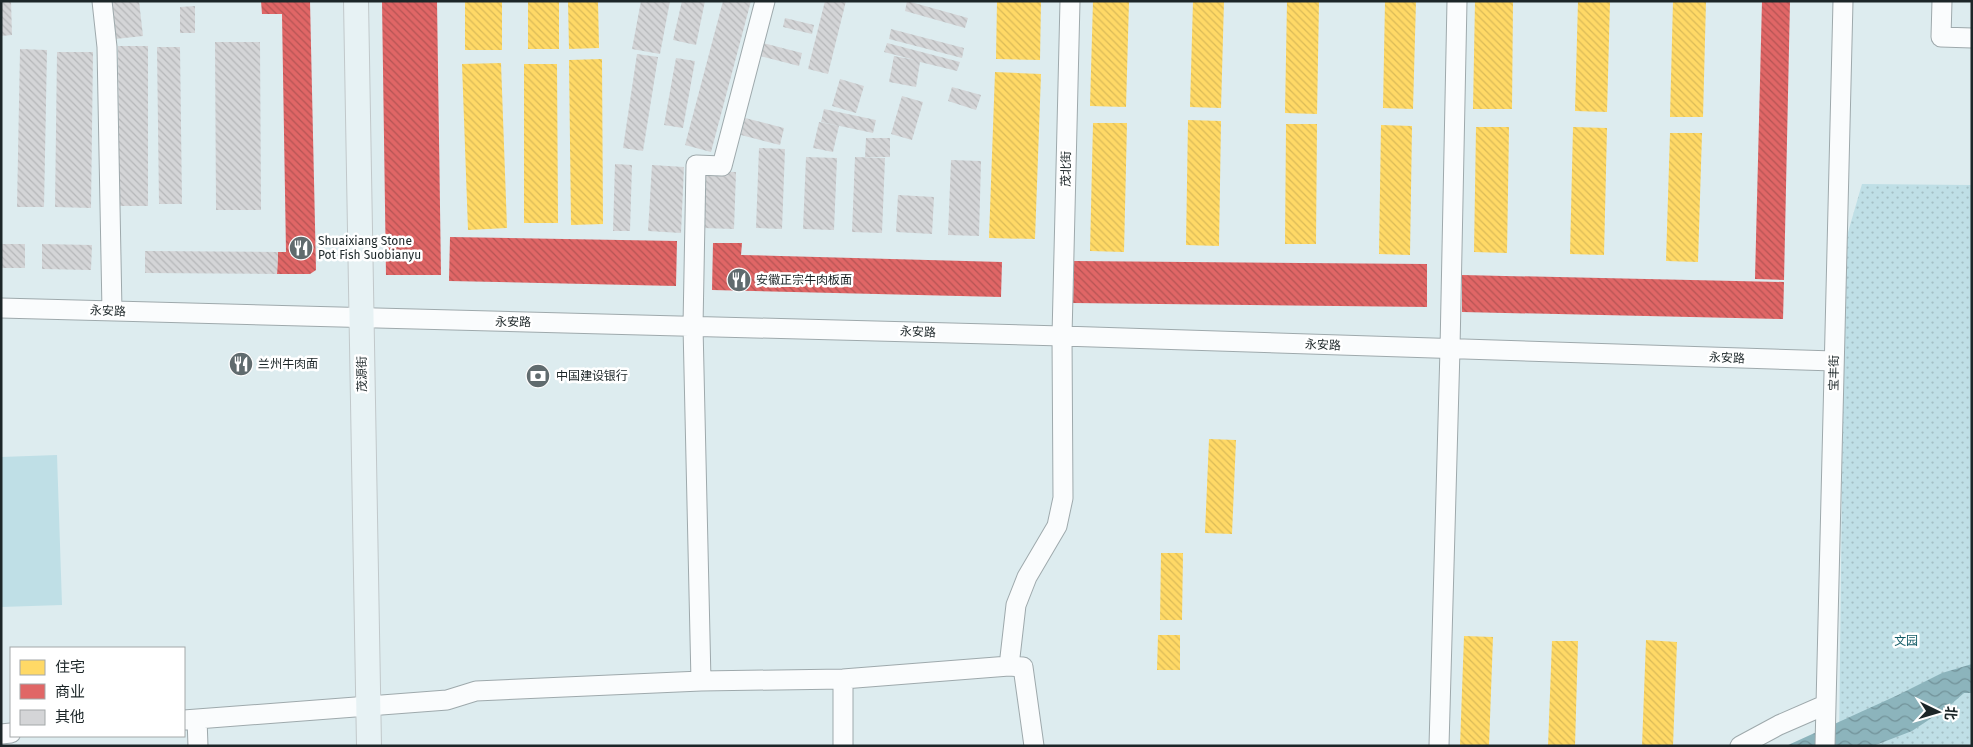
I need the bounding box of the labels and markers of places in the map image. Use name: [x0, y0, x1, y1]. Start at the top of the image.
place label: Shuaixiang Stone Pot Fish Suobianyu: [318, 234, 421, 262]
restaurant icon: Shuaixiang Stone Pot Fish Suobianyu: [288, 235, 314, 261]
restaurant icon: 安徽正宗牛肉板面: [726, 267, 752, 293]
place label: 安徽正宗牛肉板面: [756, 273, 852, 287]
restaurant icon: 兰州牛肉面: [228, 351, 254, 377]
place label: 兰州牛肉面: [258, 357, 318, 371]
bank icon: 中国建设银行: [525, 363, 551, 389]
place label: 中国建设银行: [556, 369, 628, 383]

